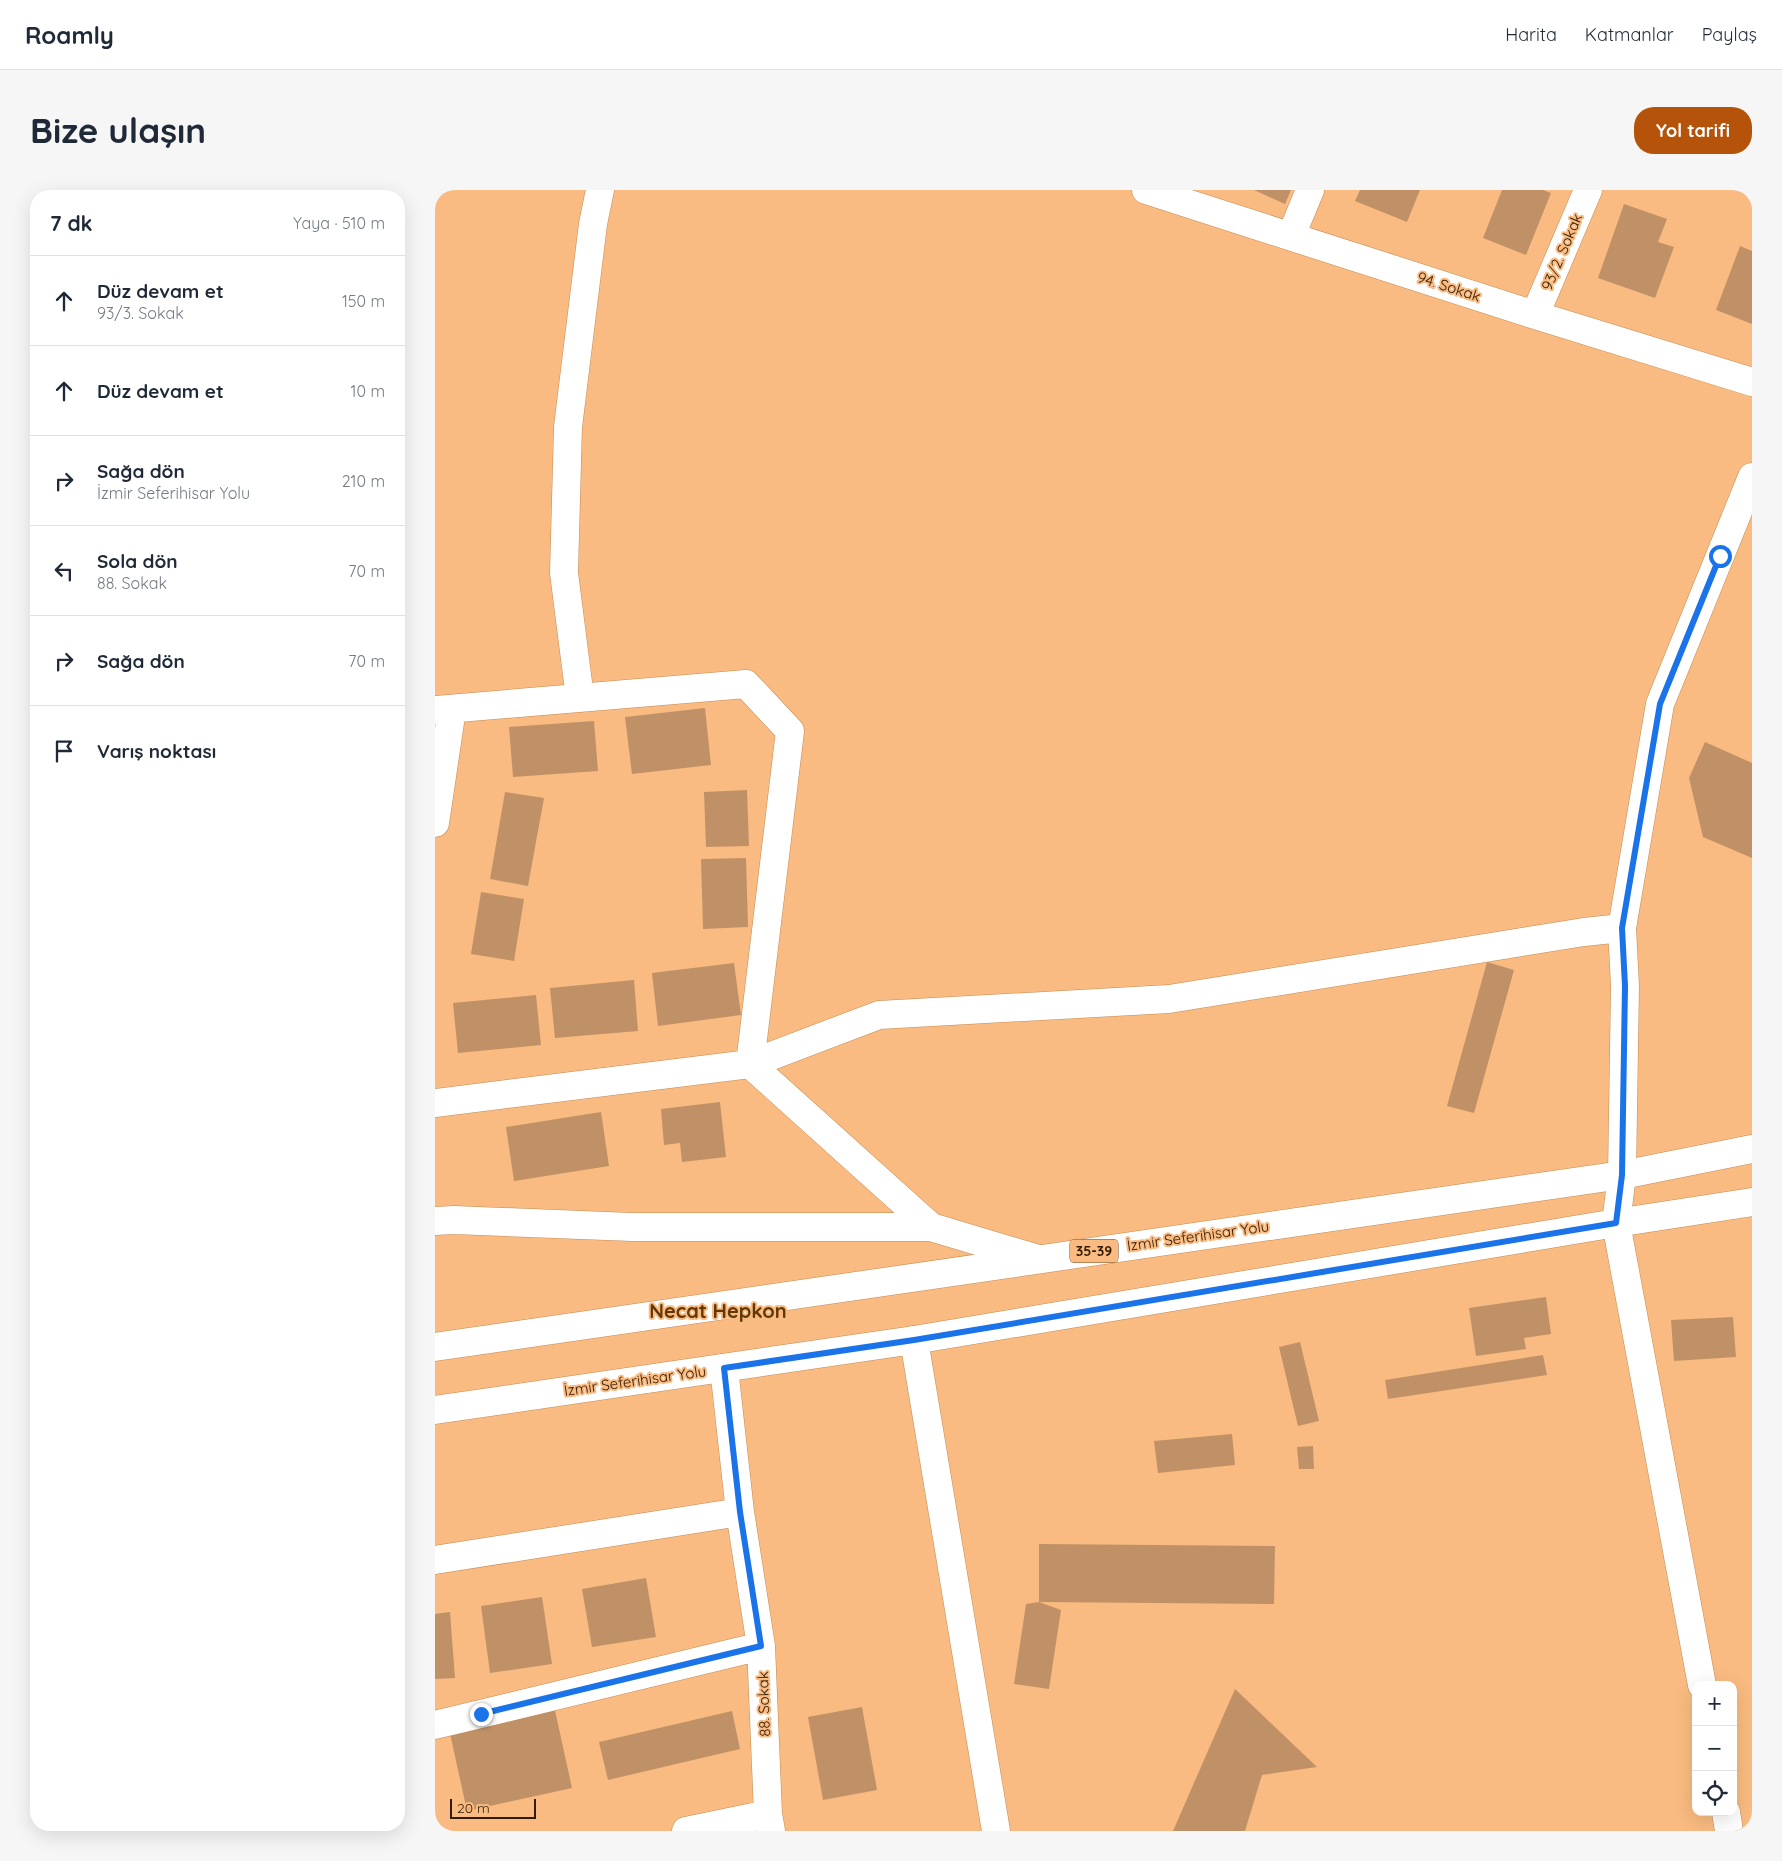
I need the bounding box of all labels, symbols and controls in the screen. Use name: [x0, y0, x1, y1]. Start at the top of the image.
text: Roamly: [25, 20, 114, 50]
text: Harita: [1505, 23, 1557, 46]
text: Katmanlar: [1585, 23, 1674, 46]
text: Paylaş: [1702, 23, 1757, 46]
button: Yol tarifi: [1634, 107, 1752, 154]
text: Bize ulaşın: [30, 108, 206, 152]
text: 7 dk: [50, 210, 93, 236]
street label: 93/2. Sokak: [1537, 210, 1586, 293]
text: Yaya · 510 m: [293, 213, 385, 233]
street label: 94. Sokak: [1415, 267, 1483, 306]
text: Düz devam et: [97, 279, 224, 303]
icon: ahead: [50, 287, 78, 315]
text: 150 m: [342, 291, 385, 311]
text: 93/3. Sokak: [97, 303, 184, 323]
icon: ahead: [50, 377, 78, 405]
text: Düz devam et: [97, 379, 224, 403]
text: 10 m: [351, 381, 385, 401]
text: Sağa dön: [97, 459, 185, 483]
icon: right: [50, 467, 78, 495]
text: 210 m: [342, 471, 385, 491]
text: İzmir Seferihisar Yolu: [97, 483, 250, 503]
route start: [1709, 545, 1732, 568]
text: Sola dön: [97, 549, 178, 573]
icon: left: [50, 557, 78, 585]
text: 70 m: [348, 561, 385, 581]
text: 88. Sokak: [97, 573, 167, 593]
icon: right: [50, 647, 78, 675]
text: Sağa dön: [97, 649, 185, 673]
text: 70 m: [348, 651, 385, 671]
icon: arrive: [50, 737, 78, 765]
text: Varış noktası: [97, 739, 216, 763]
street label: İzmir Seferihisar Yolu: [1126, 1216, 1270, 1255]
road number: 35-39: [1070, 1240, 1118, 1262]
district label: Necat Hepkon: [649, 1298, 787, 1323]
street label: İzmir Seferihisar Yolu: [563, 1361, 707, 1400]
street label: 88. Sokak: [753, 1671, 774, 1737]
map controls: [1692, 1681, 1737, 1816]
button: +: [1692, 1681, 1737, 1726]
route end: [470, 1703, 493, 1726]
button: −: [1692, 1726, 1737, 1771]
button: locate: [1692, 1771, 1737, 1816]
scale bar: [450, 1796, 536, 1819]
text: 20 m: [457, 1799, 490, 1817]

